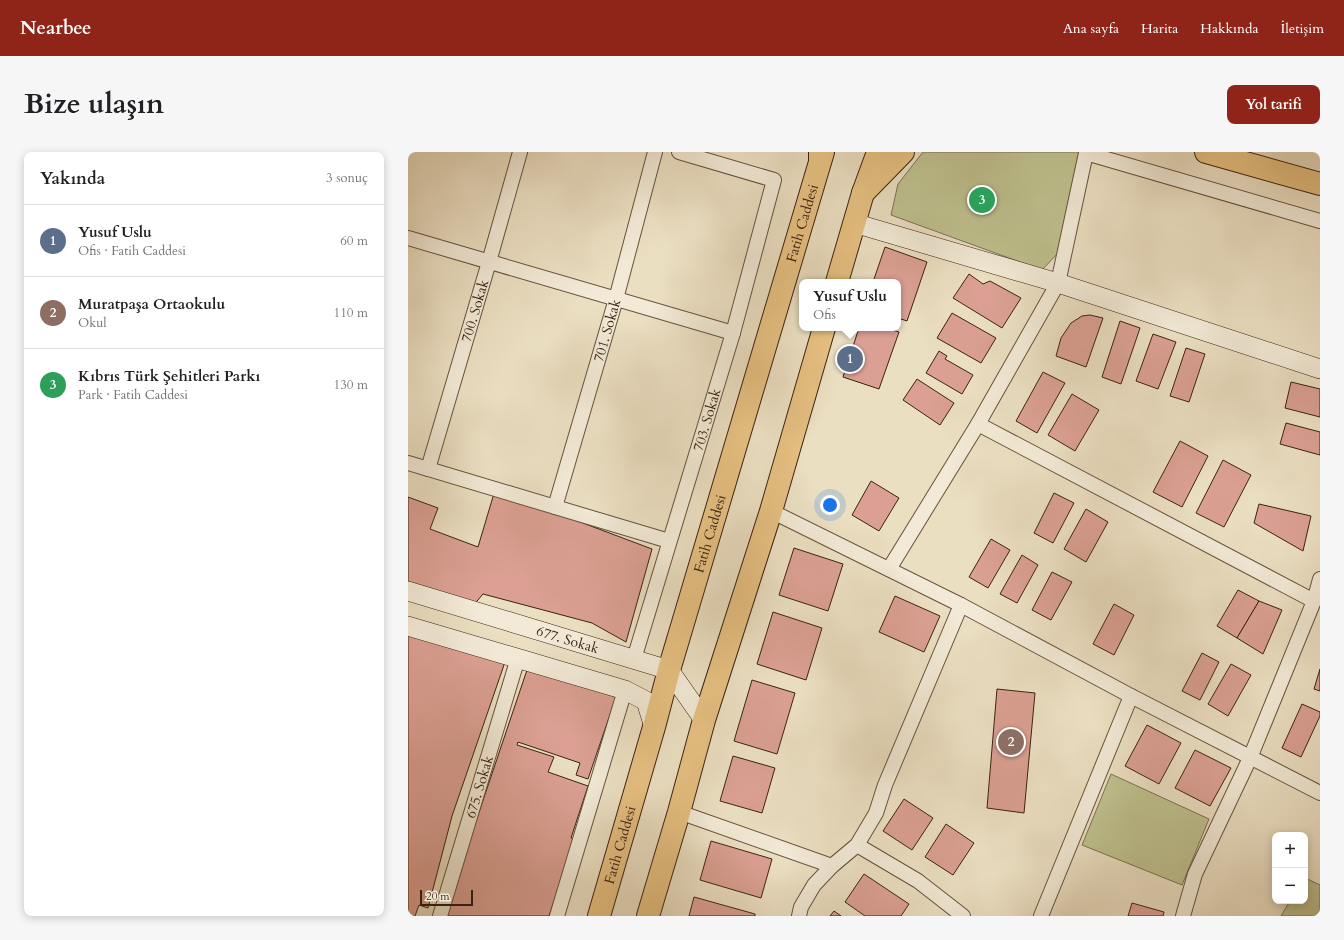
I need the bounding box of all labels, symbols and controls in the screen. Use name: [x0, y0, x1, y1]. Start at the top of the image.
text: Nearbee: [20, 15, 91, 41]
text: Ana sayfa: [1063, 19, 1119, 38]
text: Harita: [1141, 19, 1178, 38]
text: Hakkında: [1200, 19, 1258, 38]
text: İletişim: [1280, 19, 1324, 38]
text: Bize ulaşın: [24, 85, 164, 123]
button: Yol tarifi: [1227, 85, 1320, 124]
text: Yakında: [40, 167, 105, 190]
text: 3 sonuç: [326, 169, 368, 187]
street label: Fatih Caddesi: [782, 182, 823, 265]
pin: 3: [969, 185, 995, 215]
text: Yusuf Uslu: [78, 222, 152, 242]
text: 1: [50, 232, 56, 250]
text: 60 m: [340, 232, 368, 250]
text: Ofis · Fatih Caddesi: [78, 242, 186, 260]
street label: 700. Sokak: [457, 277, 493, 344]
popup: [799, 279, 901, 331]
text: Yusuf Uslu: [813, 286, 887, 306]
text: Muratpaşa Ortaokulu: [78, 294, 225, 314]
street label: 701. Sokak: [589, 296, 626, 364]
text: 2: [50, 304, 56, 322]
text: 110 m: [334, 304, 368, 322]
text: Ofis: [813, 306, 836, 324]
text: Okul: [78, 314, 107, 332]
pin: 1: [837, 344, 863, 374]
text: Kıbrıs Türk Şehitleri Parkı: [78, 366, 260, 386]
text: 3: [50, 376, 56, 394]
text: 130 m: [334, 376, 368, 394]
text: Park · Fatih Caddesi: [78, 386, 188, 404]
street label: 703. Sokak: [689, 386, 726, 454]
street label: Fatih Caddesi: [689, 492, 731, 575]
your location: [820, 495, 840, 515]
street label: 677. Sokak: [534, 621, 602, 658]
pin: 2: [998, 727, 1024, 757]
street label: 675. Sokak: [461, 753, 498, 821]
street label: Fatih Caddesi: [600, 804, 641, 886]
map controls: [1272, 832, 1308, 904]
button: +: [1272, 832, 1308, 868]
button: −: [1272, 868, 1308, 904]
scale bar: [420, 888, 473, 907]
text: 20 m: [426, 889, 450, 904]

